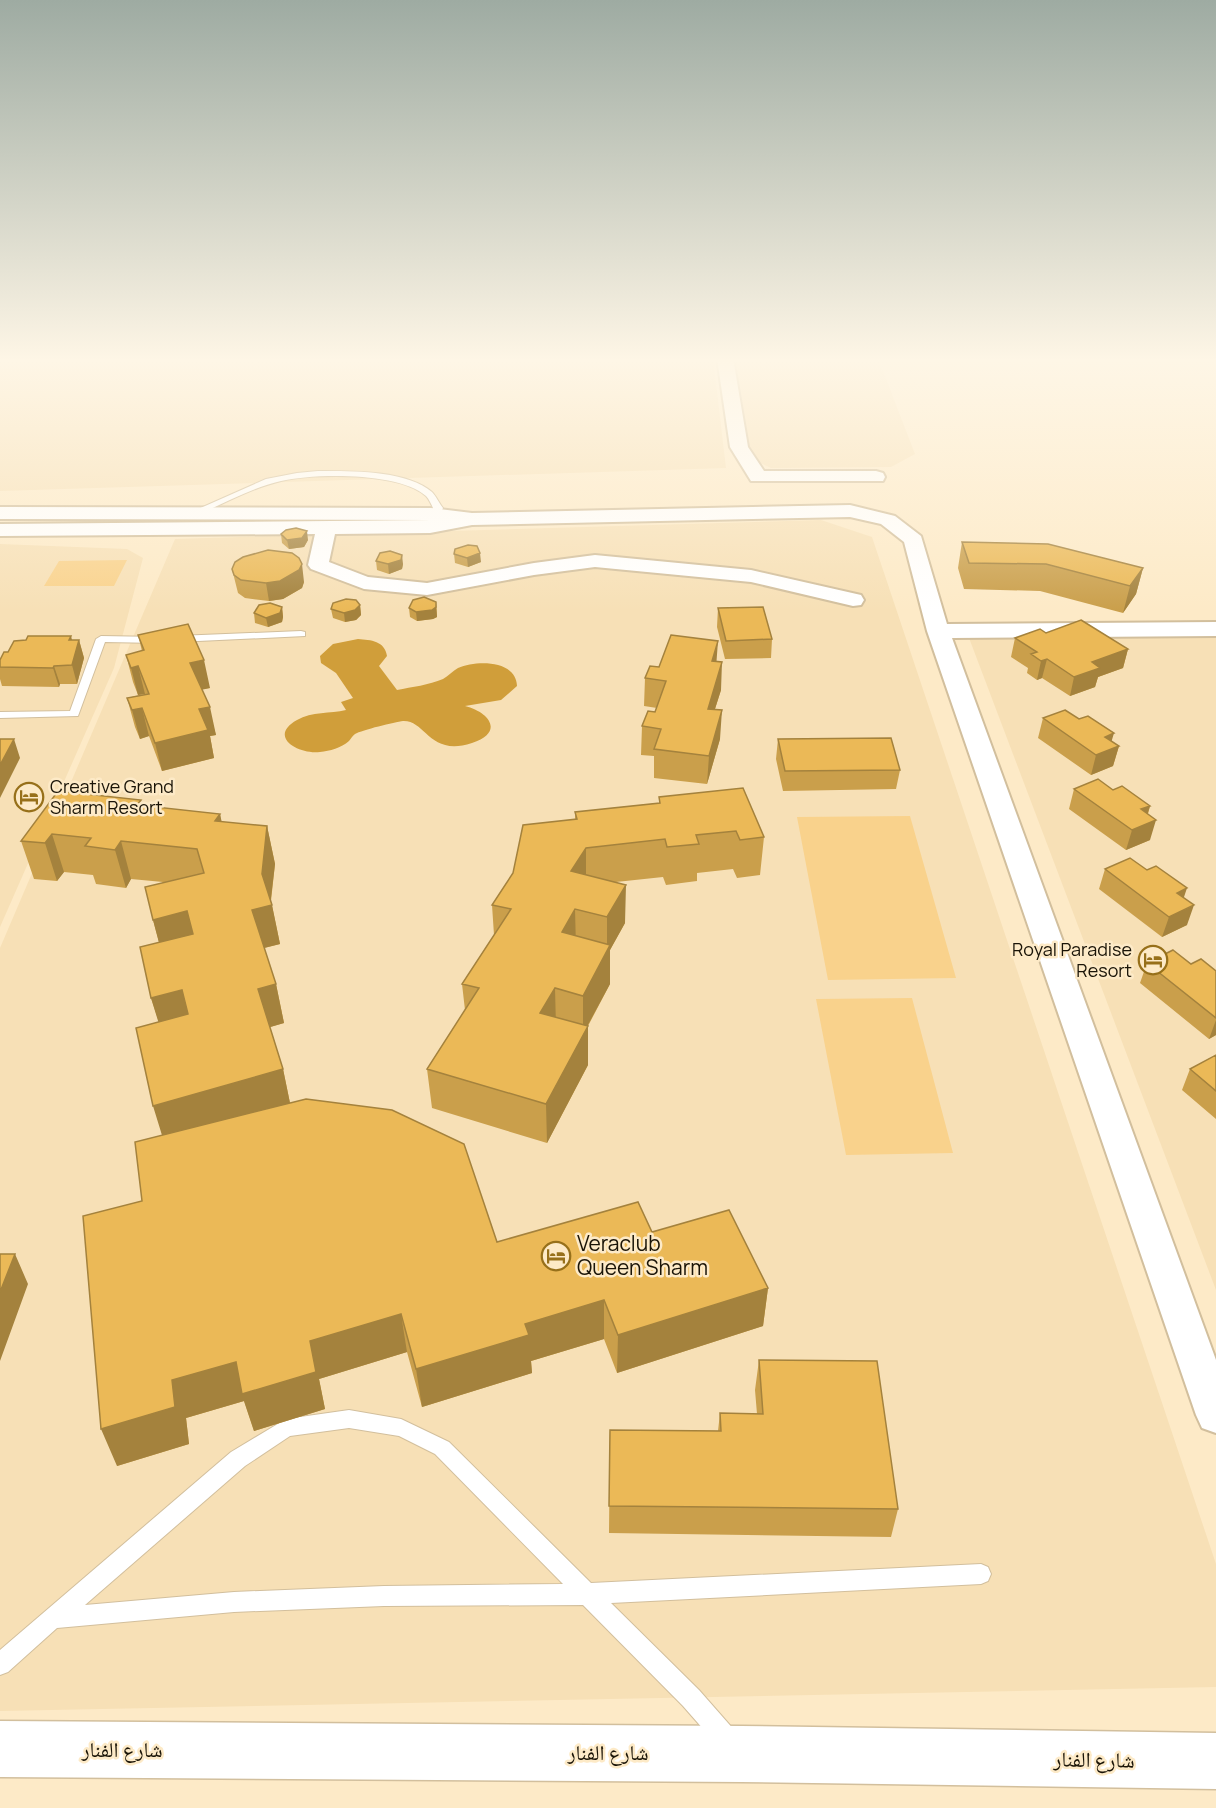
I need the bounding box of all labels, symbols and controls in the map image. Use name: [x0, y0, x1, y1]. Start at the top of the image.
place label: Creative Grand Sharm Resort: [50, 774, 174, 819]
hotel icon: Creative Grand Sharm Resort: [13, 781, 45, 813]
place label: Royal Paradise Resort: [1012, 937, 1132, 982]
hotel icon: Royal Paradise Resort: [1137, 944, 1169, 976]
place label: Veraclub Queen Sharm: [577, 1229, 708, 1281]
hotel icon: Veraclub Queen Sharm: [540, 1240, 572, 1272]
street label: شارع الفنار: [80, 1735, 163, 1763]
street label: شارع الفنار: [566, 1738, 649, 1766]
street label: شارع الفنار: [1052, 1744, 1135, 1774]

